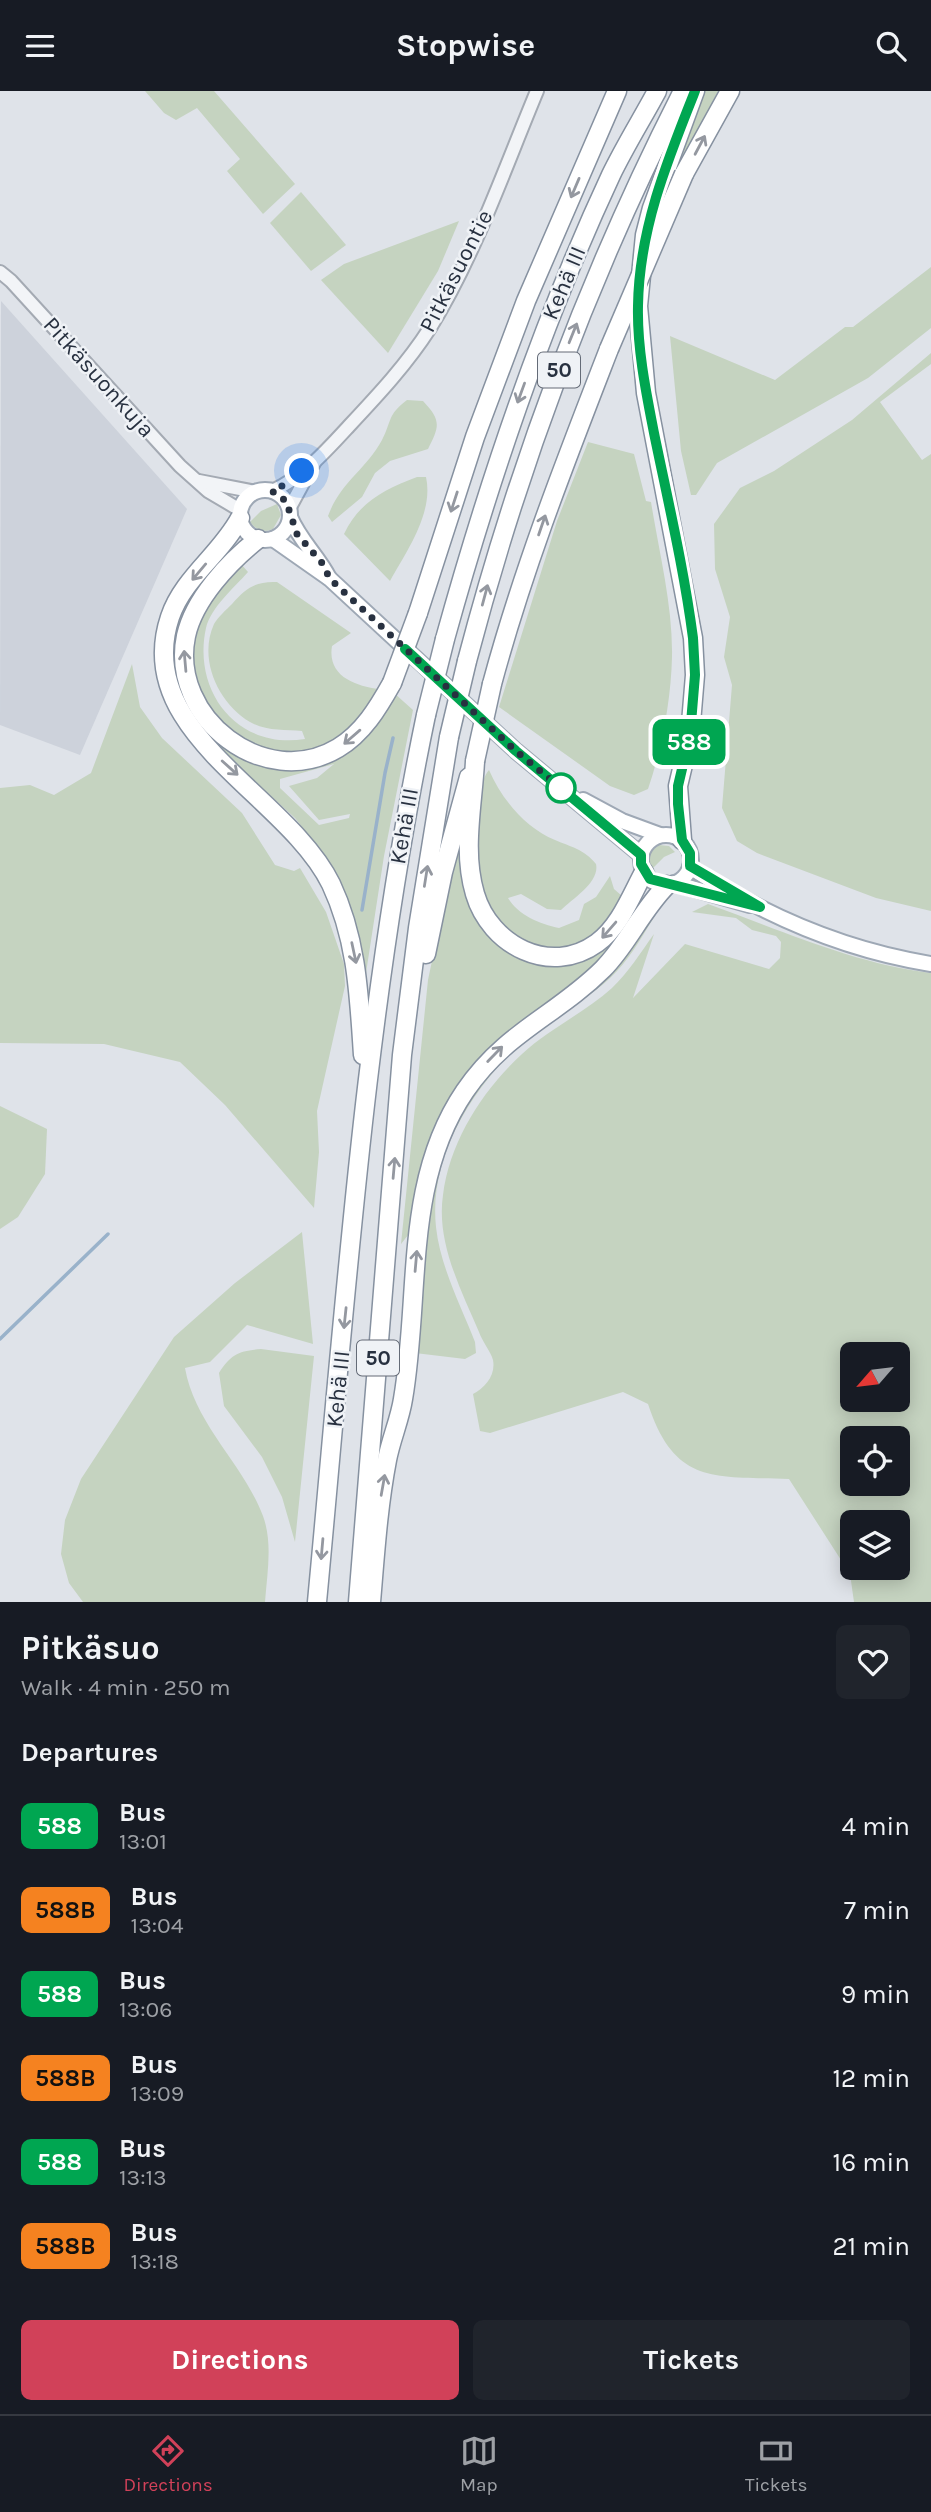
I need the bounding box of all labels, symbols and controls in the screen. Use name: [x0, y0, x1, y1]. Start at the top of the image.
icon: menu: [21, 27, 59, 65]
text: Stopwise: [396, 27, 535, 64]
icon: search: [872, 27, 910, 65]
one-way arrow: [693, 136, 707, 156]
one-way arrow: [568, 177, 581, 198]
street label: Pitkäsuontie: [414, 205, 498, 337]
street label: Kehä III: [537, 242, 591, 324]
street label: Pitkäsuonkuja: [38, 311, 160, 443]
one-way arrow: [568, 322, 581, 344]
road number: 50: [538, 353, 580, 387]
one-way arrow: [514, 381, 526, 403]
your location: [284, 453, 319, 488]
one-way arrow: [447, 491, 460, 513]
one-way arrow: [537, 515, 549, 537]
one-way arrow: [191, 563, 207, 581]
one-way arrow: [479, 584, 492, 606]
one-way arrow: [178, 650, 191, 673]
line badge: 588: [649, 719, 729, 765]
text: 588: [666, 728, 712, 756]
one-way arrow: [343, 729, 361, 745]
one-way arrow: [221, 760, 238, 777]
unlabelled marker: [546, 773, 576, 803]
street label: Kehä III: [384, 786, 424, 866]
one-way arrow: [420, 865, 433, 887]
one-way arrow: [601, 921, 617, 939]
one-way arrow: [348, 941, 361, 964]
one-way arrow: [487, 1046, 504, 1063]
one-way arrow: [388, 1157, 401, 1180]
one-way arrow: [410, 1250, 423, 1273]
one-way arrow: [338, 1306, 351, 1329]
road number: 50: [357, 1341, 399, 1375]
north arrow: [840, 1342, 910, 1412]
map controls: [840, 1342, 910, 1580]
street label: Kehä III: [321, 1349, 355, 1429]
button: locate: [840, 1426, 910, 1496]
one-way arrow: [377, 1475, 390, 1497]
button: layers: [840, 1510, 910, 1580]
one-way arrow: [315, 1537, 328, 1559]
button: heart: [836, 1625, 910, 1699]
text: Pitkäsuo: [21, 1629, 160, 1667]
text: Walk · 4 min · 250 m: [21, 1674, 230, 1701]
text: Departures: [21, 1737, 158, 1768]
text: Bus: [119, 1797, 166, 1828]
text: 4 min: [842, 1811, 910, 1842]
text: 588: [37, 1812, 82, 1840]
text: 13:01: [119, 1828, 167, 1855]
text: Bus: [131, 1881, 177, 1912]
text: 7 min: [844, 1895, 910, 1926]
text: 588B: [35, 1896, 96, 1924]
text: 13:04: [131, 1912, 184, 1939]
text: Bus: [119, 1965, 166, 1996]
text: 9 min: [841, 1979, 910, 2010]
text: 588: [37, 1980, 82, 2008]
text: 13:06: [119, 1996, 172, 2023]
text: Bus: [131, 2049, 177, 2080]
text: 12 min: [832, 2063, 910, 2094]
text: 588B: [35, 2064, 96, 2092]
text: 13:09: [131, 2080, 184, 2107]
text: Bus: [119, 2133, 166, 2164]
text: 16 min: [833, 2147, 910, 2178]
text: 588: [37, 2148, 82, 2176]
text: 13:13: [119, 2164, 167, 2191]
text: Bus: [131, 2217, 177, 2248]
text: 21 min: [832, 2231, 910, 2262]
text: 588B: [35, 2232, 96, 2260]
text: 13:18: [131, 2248, 179, 2275]
button: Directions: [21, 2320, 459, 2400]
button: Tickets: [473, 2320, 910, 2400]
tab: Directions: [124, 2432, 213, 2496]
tab: Map: [460, 2432, 498, 2496]
tab: Tickets: [745, 2432, 807, 2496]

